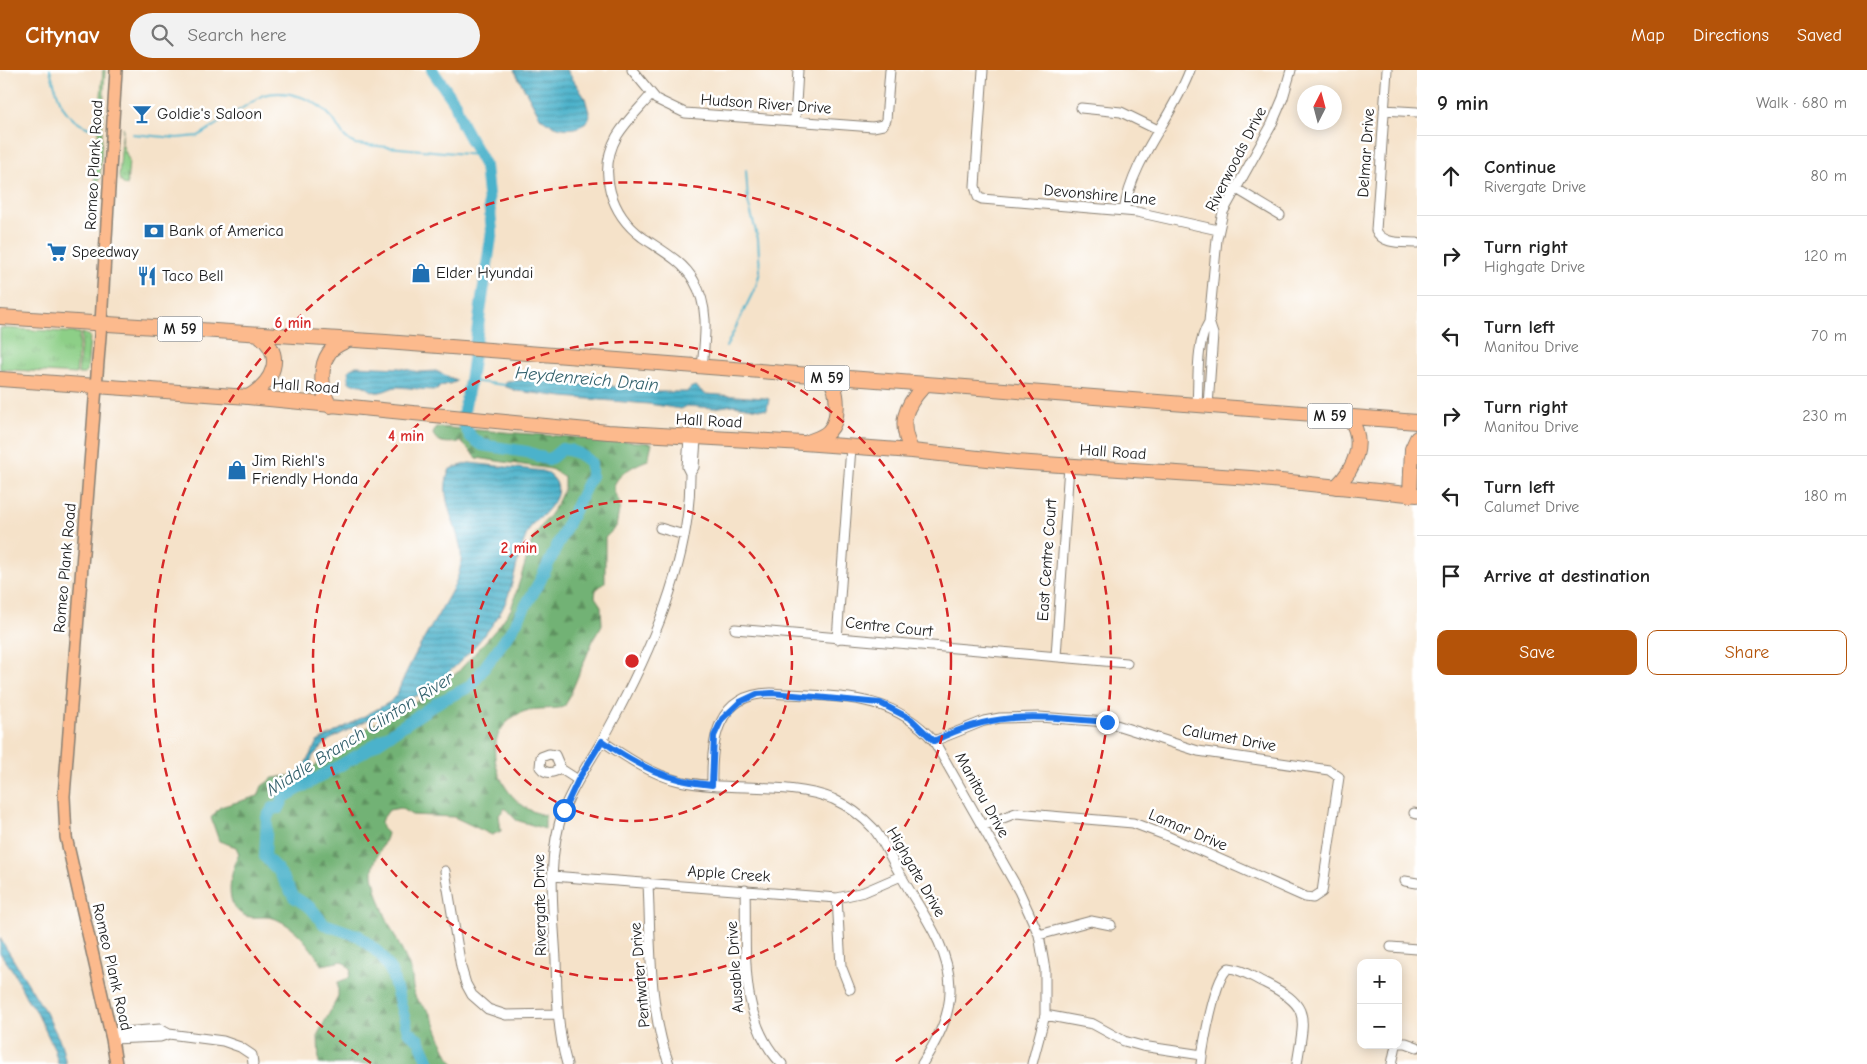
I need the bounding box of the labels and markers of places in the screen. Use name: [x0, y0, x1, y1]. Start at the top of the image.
bar icon: Goldie's Saloon: [131, 103, 153, 125]
place label: Goldie's Saloon: [157, 105, 262, 123]
bank icon: Bank of America: [143, 220, 165, 242]
place label: Bank of America: [169, 222, 284, 240]
supermarket icon: Speedway: [46, 241, 68, 263]
place label: Speedway: [72, 243, 139, 261]
shop icon: Elder Hyundai: [410, 262, 432, 284]
place label: Elder Hyundai: [436, 264, 533, 282]
restaurant icon: Taco Bell: [136, 265, 158, 287]
place label: Taco Bell: [162, 267, 224, 285]
place label: Jim Riehl's Friendly Honda: [252, 452, 358, 488]
shop icon: Jim Riehl's Friendly Honda: [226, 459, 248, 481]
centre of rings: [623, 652, 641, 670]

